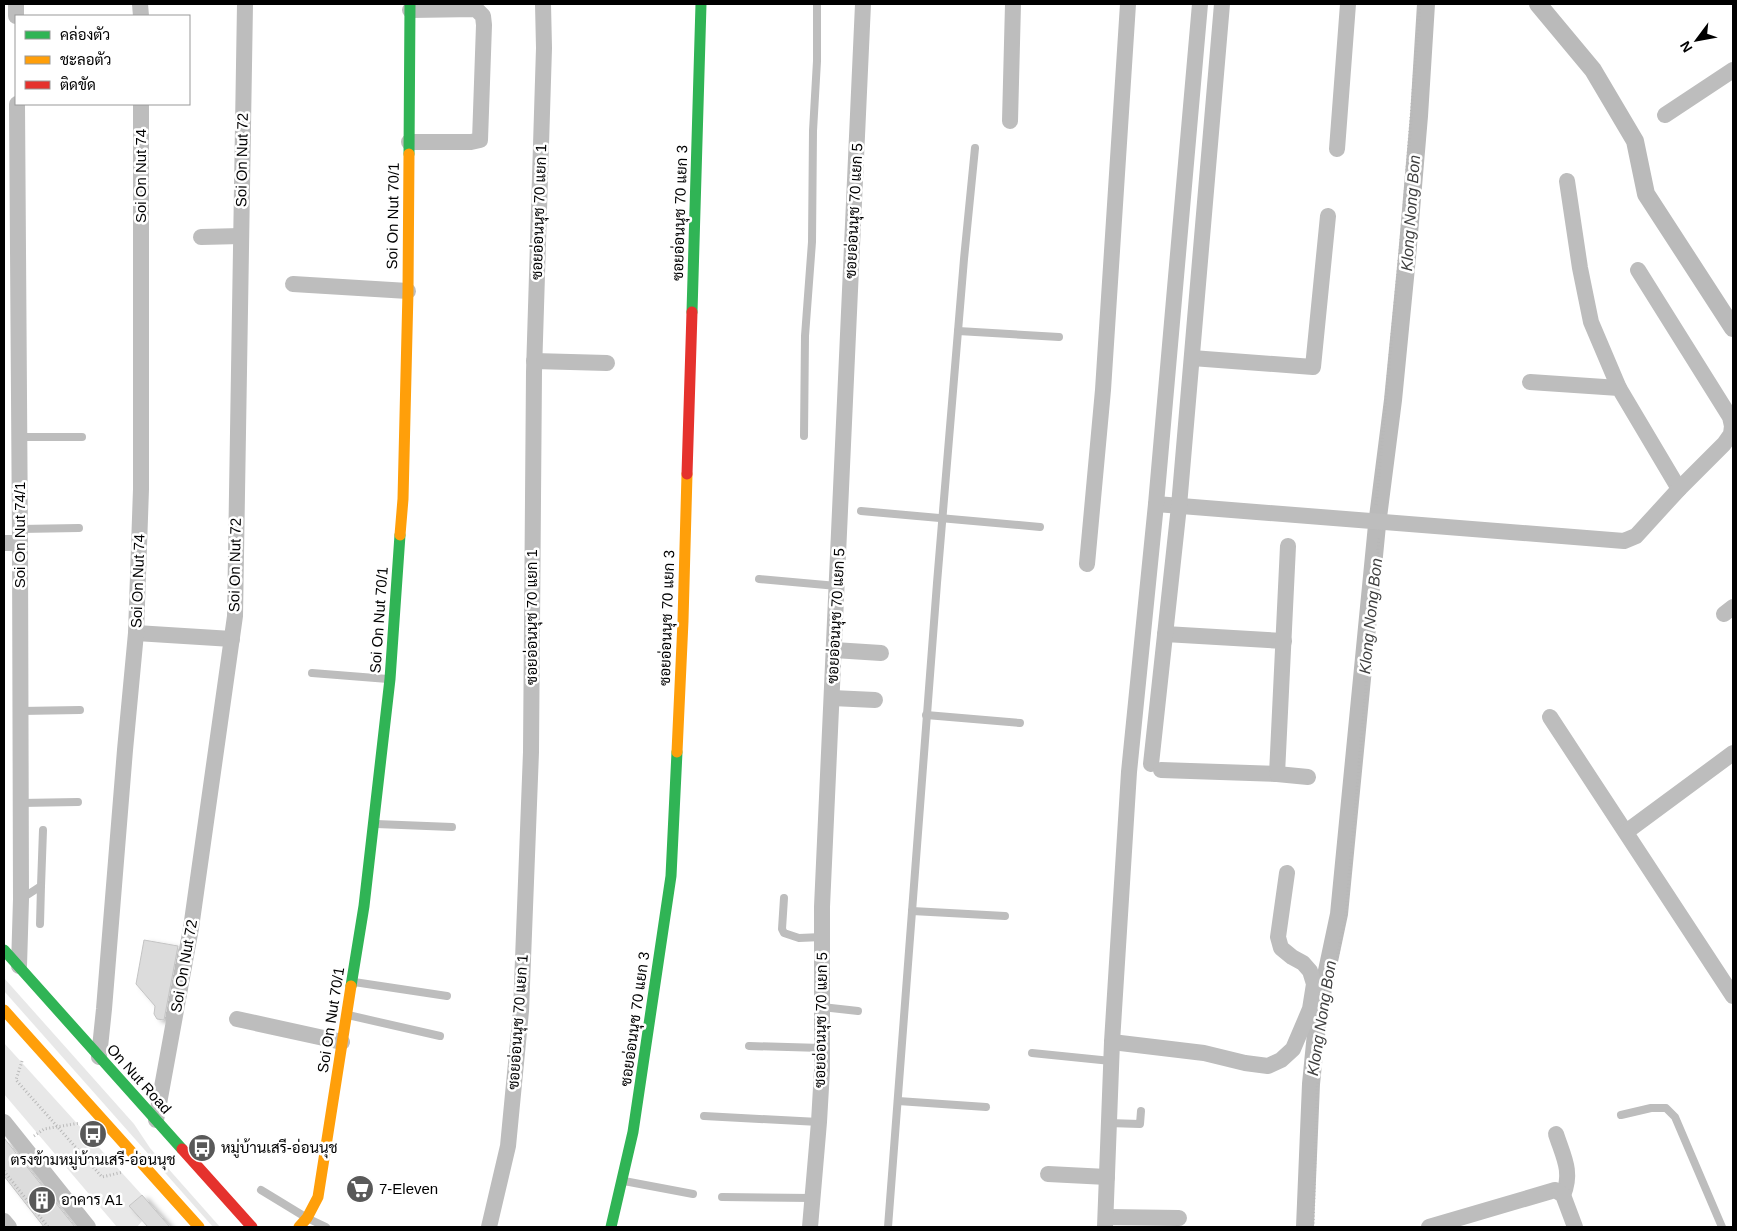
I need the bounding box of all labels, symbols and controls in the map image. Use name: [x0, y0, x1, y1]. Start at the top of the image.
legend: [15, 15, 190, 105]
north arrow: [1672, 15, 1722, 65]
text: คล่องตัว: [60, 25, 110, 43]
text: N: [1677, 38, 1695, 55]
text: ชะลอตัว: [60, 51, 111, 68]
text: ติดขัด: [60, 76, 96, 93]
street label: Soi On Nut 72: [232, 113, 251, 207]
street label: Soi On Nut 74: [132, 129, 149, 223]
street label: ซอยอ่อนนุช 70 แยก 5: [840, 143, 869, 279]
street label: ซอยอ่อนนุช 70 แยก 1: [527, 144, 552, 280]
street label: ซอยอ่อนนุช 70 แยก 3: [668, 145, 693, 281]
water label: Klong Nong Bon: [1398, 154, 1423, 272]
street label: Soi On Nut 70/1: [383, 162, 402, 269]
street label: Soi On Nut 74/1: [11, 482, 28, 588]
street label: Soi On Nut 72: [225, 518, 244, 612]
street label: Soi On Nut 74: [127, 534, 148, 628]
street label: ซอยอ่อนนุช 70 แยก 5: [822, 548, 851, 684]
street label: ซอยอ่อนนุช 70 แยก 1: [522, 549, 543, 685]
street label: ซอยอ่อนนุช 70 แยก 3: [655, 550, 680, 686]
water label: Klong Nong Bon: [1356, 557, 1385, 675]
street label: Soi On Nut 70/1: [366, 566, 391, 674]
street label: Soi On Nut 72: [167, 918, 200, 1014]
street label: ซอยอ่อนนุช 70 แยก 3: [616, 950, 655, 1088]
street label: ซอยอ่อนนุช 70 แยก 5: [810, 952, 833, 1088]
street label: ซอยอ่อนนุช 70 แยก 1: [503, 954, 534, 1091]
water label: Klong Nong Bon: [1304, 959, 1339, 1077]
street label: Soi On Nut 70/1: [314, 966, 347, 1074]
street label: On Nut Road: [104, 1040, 175, 1117]
bus stop icon: ตรงข้ามหมู่บ้านเสรี-อ่อนนุช: [78, 1119, 108, 1149]
bus stop icon: หมู่บ้านเสรี-อ่อนนุช: [187, 1133, 217, 1163]
place label: หมู่บ้านเสรี-อ่อนนุช: [221, 1138, 338, 1159]
place label: ตรงข้ามหมู่บ้านเสรี-อ่อนนุช: [10, 1150, 176, 1171]
supermarket icon: 7-Eleven: [345, 1174, 375, 1204]
place label: 7-Eleven: [379, 1180, 438, 1197]
building icon: อาคาร A1: [27, 1185, 57, 1215]
place label: อาคาร A1: [61, 1191, 123, 1208]

